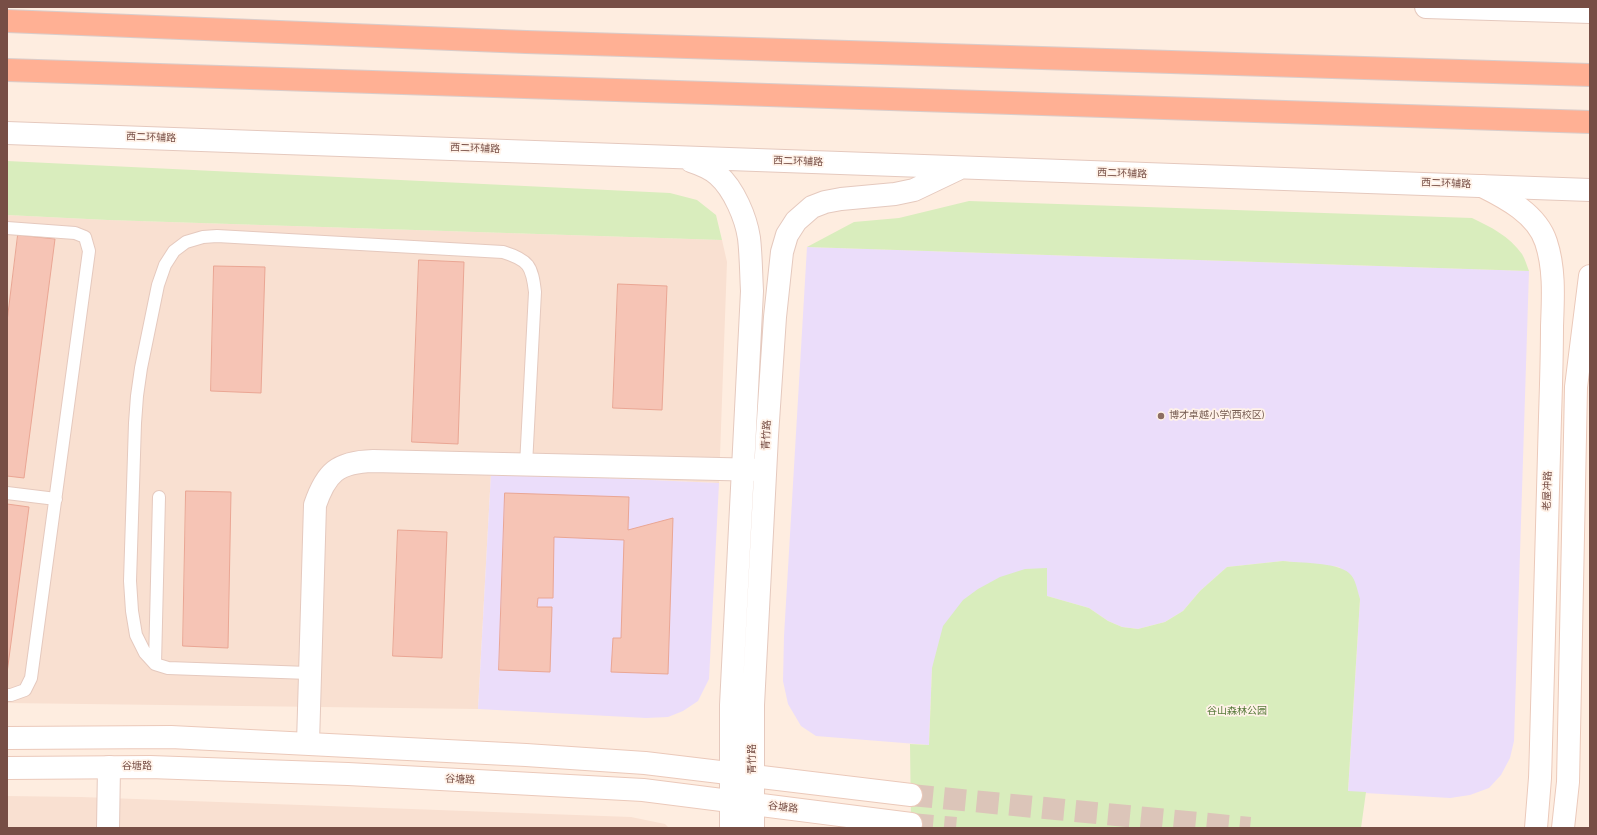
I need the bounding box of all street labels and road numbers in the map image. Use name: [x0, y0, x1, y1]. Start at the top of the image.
street label: 西二环辅路: [126, 131, 176, 145]
street label: 西二环辅路: [450, 142, 500, 156]
street label: 西二环辅路: [773, 155, 823, 169]
street label: 西二环辅路: [1097, 167, 1147, 181]
street label: 西二环辅路: [1421, 177, 1471, 191]
street label: 青竹路: [760, 420, 774, 450]
street label: 老屋冲路: [1541, 471, 1555, 511]
street label: 青竹路: [747, 744, 759, 774]
street label: 谷塘路: [122, 761, 152, 773]
street label: 谷塘路: [445, 773, 475, 787]
street label: 谷塘路: [767, 800, 799, 816]

